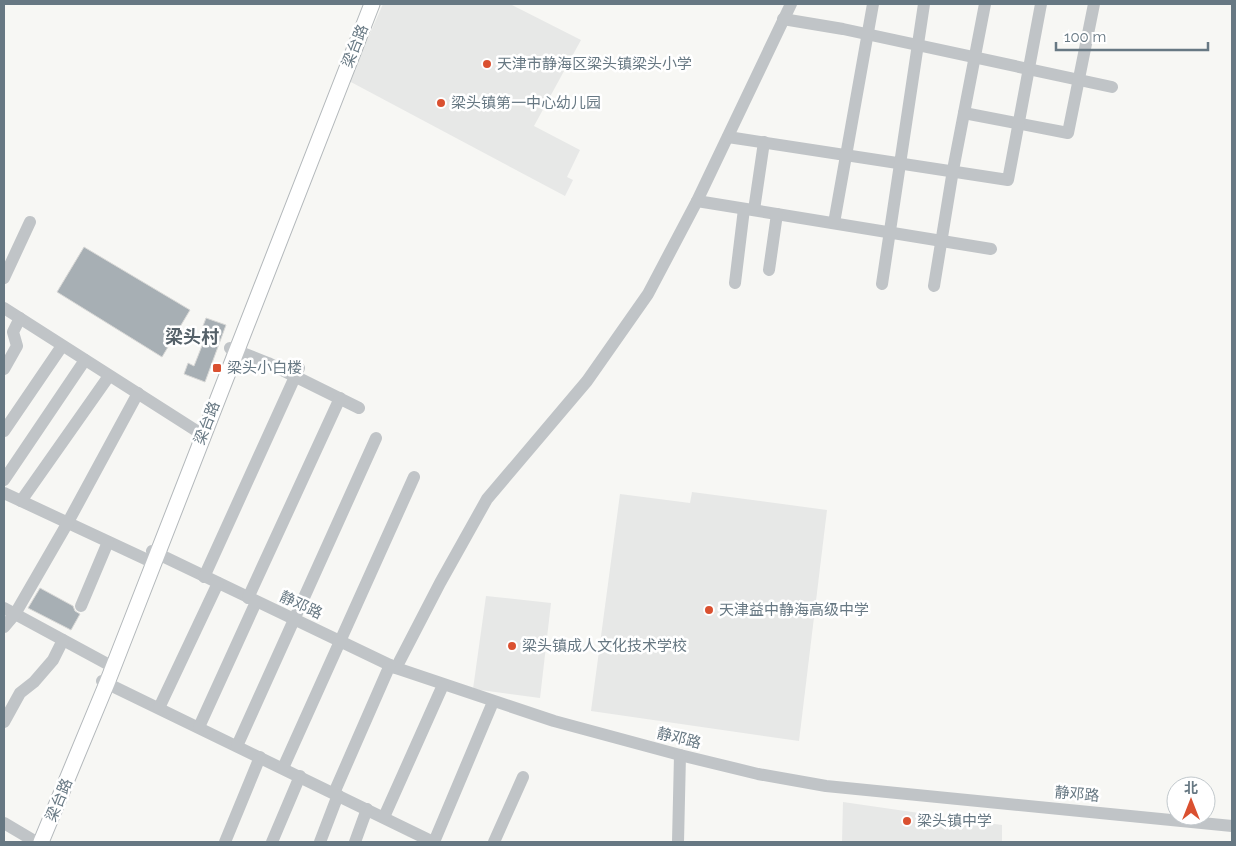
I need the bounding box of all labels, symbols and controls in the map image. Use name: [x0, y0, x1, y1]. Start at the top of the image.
scale bar: [1056, 20, 1208, 52]
street label: 梁台路: [338, 22, 372, 70]
text: 100 m: [1064, 28, 1106, 46]
place label: 天津市静海区梁头镇梁头小学: [497, 55, 692, 73]
marker: 天津市静海区梁头镇梁头小学: [481, 58, 493, 70]
place label: 梁头镇第一中心幼儿园: [451, 94, 601, 112]
marker: 梁头镇第一中心幼儿园: [435, 97, 447, 109]
district label: 梁头村: [165, 326, 219, 347]
place label: 梁头小白楼: [227, 359, 302, 377]
marker: 梁头小白楼: [211, 362, 223, 374]
street label: 梁台路: [191, 399, 223, 447]
street label: 静邓路: [277, 587, 325, 623]
place label: 天津益中静海高级中学: [719, 601, 869, 619]
marker: 天津益中静海高级中学: [703, 604, 715, 616]
place label: 梁头镇成人文化技术学校: [522, 637, 687, 655]
marker: 梁头镇成人文化技术学校: [506, 640, 518, 652]
street label: 静邓路: [655, 724, 703, 752]
street label: 梁台路: [42, 776, 76, 824]
north arrow: [1166, 776, 1216, 826]
text: 北: [1184, 780, 1198, 796]
street label: 静邓路: [1054, 783, 1100, 805]
place label: 梁头镇中学: [917, 812, 992, 830]
marker: 梁头镇中学: [901, 815, 913, 827]

